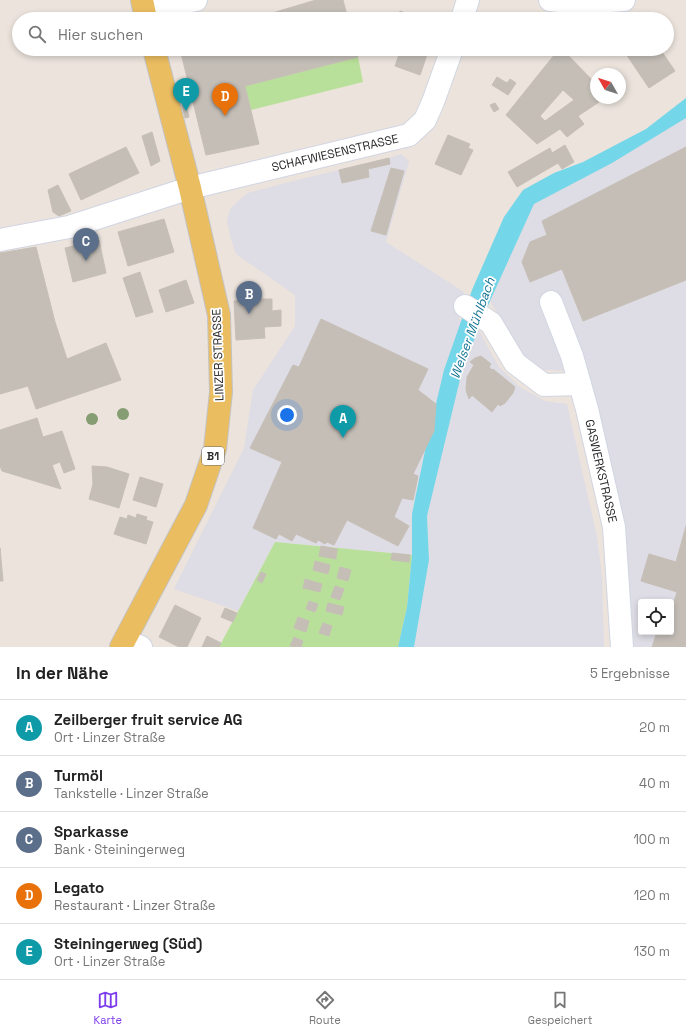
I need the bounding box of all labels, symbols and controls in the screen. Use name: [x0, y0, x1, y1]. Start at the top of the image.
search box: [12, 12, 674, 56]
icon: search: [26, 23, 48, 45]
text: Hier suchen: [58, 25, 143, 44]
north arrow: [590, 68, 626, 104]
pin: E: [173, 78, 199, 111]
pin: D: [212, 83, 238, 116]
street label: SCHAFWIESENSTRASSE: [270, 131, 400, 175]
pin: C: [73, 228, 99, 261]
water label: Welser Mühlbach: [446, 274, 499, 381]
pin: B: [236, 281, 262, 314]
street label: LINZER STRASSE: [208, 308, 228, 401]
your location: [277, 405, 297, 425]
pin: A: [330, 405, 356, 438]
street label: GASWERKSTRASSE: [581, 418, 621, 524]
road number: B1: [202, 447, 224, 465]
map controls: [638, 599, 674, 635]
button: locate: [638, 599, 674, 635]
text: In der Nähe: [16, 662, 108, 684]
text: 5 Ergebnisse: [590, 665, 670, 682]
text: Zeilberger fruit service AG: [54, 710, 242, 729]
text: A: [25, 719, 33, 736]
text: 20 m: [639, 719, 670, 736]
text: Ort · Linzer Straße: [54, 729, 165, 746]
text: Turmöl: [54, 766, 103, 785]
text: B: [25, 775, 33, 792]
text: 40 m: [639, 775, 670, 792]
text: Tankstelle · Linzer Straße: [54, 785, 209, 802]
text: Sparkasse: [54, 822, 129, 841]
text: C: [25, 831, 33, 848]
text: 100 m: [633, 831, 670, 848]
text: Bank · Steiningerweg: [54, 841, 185, 858]
text: Legato: [54, 878, 104, 897]
text: D: [25, 887, 33, 904]
text: 120 m: [634, 887, 670, 904]
text: Restaurant · Linzer Straße: [54, 897, 216, 914]
text: Steiningerweg (Süd): [54, 934, 202, 953]
text: E: [25, 943, 33, 960]
text: 130 m: [634, 943, 670, 960]
text: Ort · Linzer Straße: [54, 953, 165, 970]
tab: Karte: [93, 989, 122, 1027]
tab: Route: [309, 989, 341, 1027]
tab: Gespeichert: [528, 989, 593, 1027]

